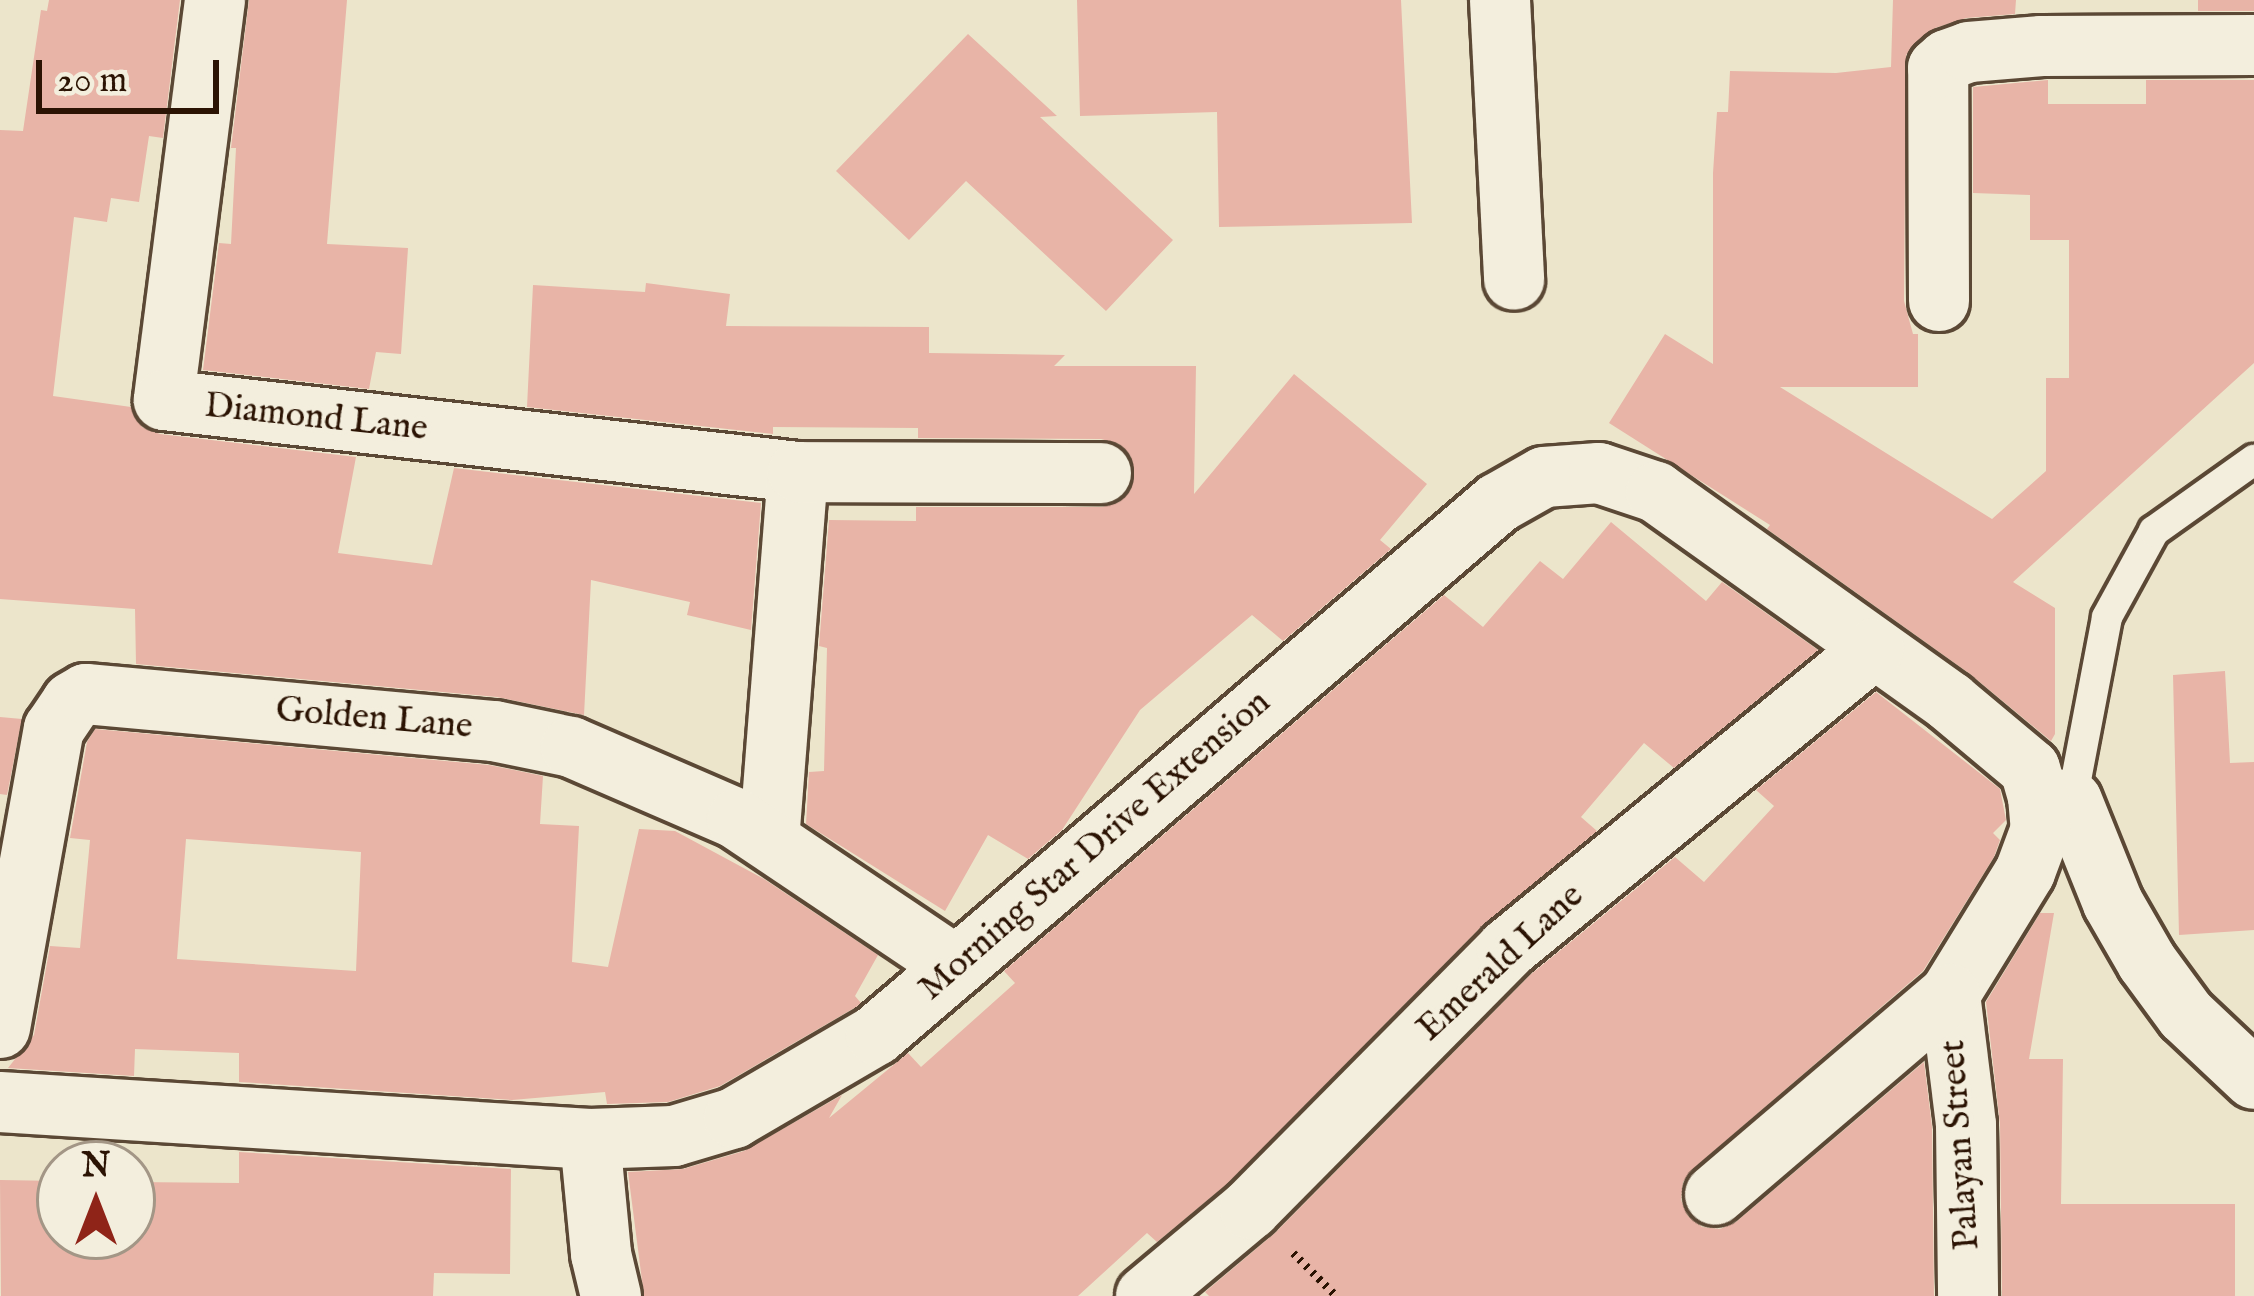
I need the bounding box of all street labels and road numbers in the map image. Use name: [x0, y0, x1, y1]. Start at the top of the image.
street label: Diamond Lane: [202, 385, 430, 451]
street label: Morning Star Drive Extension: [910, 682, 1280, 1010]
street label: Golden Lane: [274, 689, 474, 749]
street label: Emerald Lane: [1409, 875, 1593, 1051]
street label: Palayan Street: [1932, 1038, 1990, 1252]

